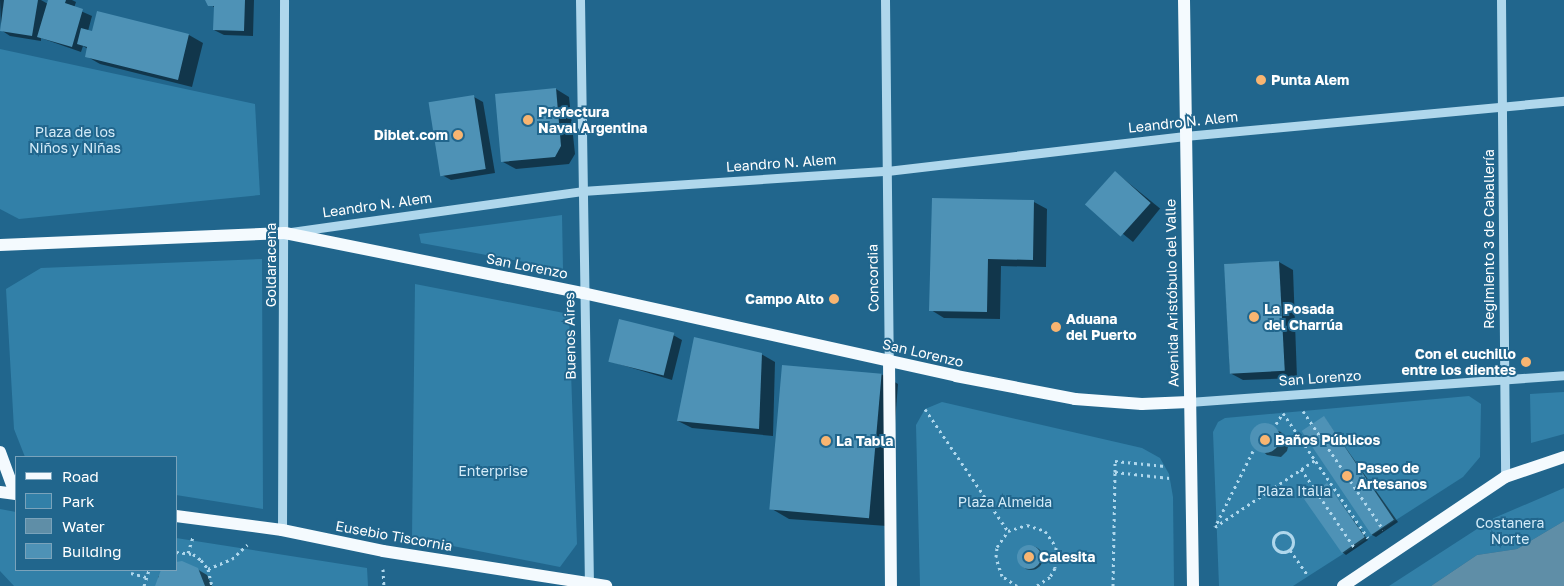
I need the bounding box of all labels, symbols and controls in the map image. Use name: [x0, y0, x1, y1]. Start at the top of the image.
place label: Punta Alem: [1271, 72, 1349, 88]
marker: Punta Alem: [1255, 74, 1267, 86]
place label: Prefectura Naval Argentina: [538, 104, 647, 136]
street label: Leandro N. Alem: [1127, 108, 1239, 136]
marker: Prefectura Naval Argentina: [522, 114, 534, 126]
park label: Plaza de los Niños y Niñas: [29, 124, 121, 156]
place label: Diblet.com: [374, 127, 448, 143]
marker: Diblet.com: [452, 129, 464, 141]
street label: Regimiento 3 de Caballería: [1481, 149, 1497, 329]
street label: Leandro N. Alem: [725, 151, 837, 175]
street label: Leandro N. Alem: [321, 189, 433, 221]
street label: Avenida Aristóbulo del Valle: [1162, 199, 1182, 387]
street label: Goldaracena: [263, 223, 279, 307]
street label: Concordia: [864, 244, 882, 312]
street label: San Lorenzo: [485, 250, 569, 282]
place label: Campo Alto: [745, 291, 824, 307]
street label: Buenos Aires: [561, 292, 579, 380]
marker: Campo Alto: [828, 293, 840, 305]
place label: La Posada del Charrúa: [1264, 301, 1343, 334]
place label: Aduana del Puerto: [1066, 311, 1137, 344]
marker: La Posada del Charrúa: [1248, 311, 1260, 323]
marker: Aduana del Puerto: [1050, 321, 1062, 333]
street label: San Lorenzo: [881, 336, 965, 370]
place label: Con el cuchillo entre los dientes: [1401, 346, 1516, 378]
marker: Con el cuchillo entre los dientes: [1520, 356, 1532, 368]
street label: San Lorenzo: [1278, 367, 1362, 389]
place label: Baños Públicos: [1275, 432, 1380, 448]
place label: La Tabla: [836, 433, 893, 449]
marker: Baños Públicos: [1259, 434, 1271, 446]
marker: La Tabla: [820, 435, 832, 447]
legend: [15, 456, 178, 571]
place label: Paseo de Artesanos: [1357, 460, 1427, 492]
park label: Enterprise: [458, 463, 528, 479]
text: Road: [62, 467, 99, 485]
marker: Paseo de Artesanos: [1341, 470, 1353, 482]
park label: Plaza Italia: [1257, 483, 1331, 499]
text: Park: [62, 492, 94, 510]
park label: Plaza Almeida: [958, 494, 1052, 510]
park label: Costanera Norte: [1476, 515, 1544, 548]
text: Water: [62, 517, 105, 535]
street label: Eusebio Tiscornia: [334, 517, 454, 555]
text: Building: [62, 542, 122, 560]
place label: Calesita: [1039, 549, 1095, 565]
marker: Calesita: [1023, 551, 1035, 563]

